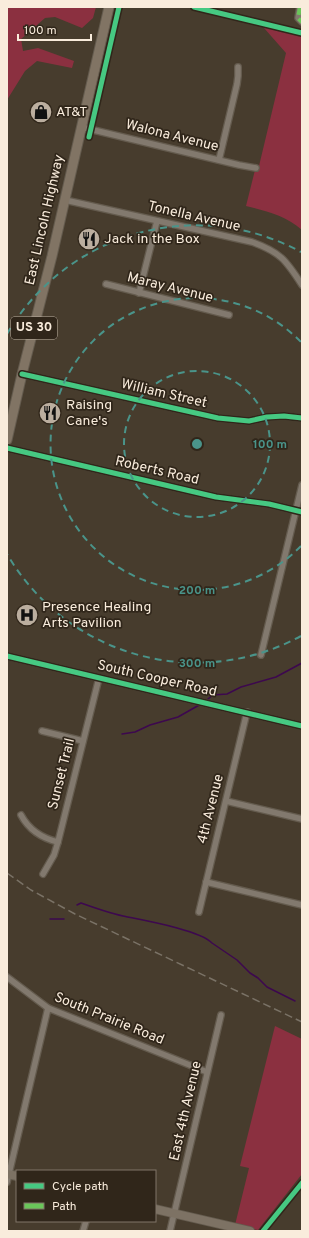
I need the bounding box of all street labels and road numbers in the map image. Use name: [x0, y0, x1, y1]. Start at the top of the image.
street label: Walona Avenue: [124, 116, 220, 156]
street label: East Lincoln Highway: [22, 153, 68, 287]
street label: Tonella Avenue: [146, 198, 242, 236]
street label: Maray Avenue: [125, 269, 215, 307]
road number: US 30: [11, 317, 57, 339]
street label: William Street: [119, 376, 209, 412]
street label: Roberts Road: [113, 453, 201, 489]
street label: South Cooper Road: [96, 657, 218, 701]
street label: Sunset Trail: [45, 737, 79, 811]
street label: 4th Avenue: [194, 772, 228, 846]
street label: South Prairie Road: [52, 989, 166, 1049]
street label: East 4th Avenue: [166, 1059, 206, 1163]

